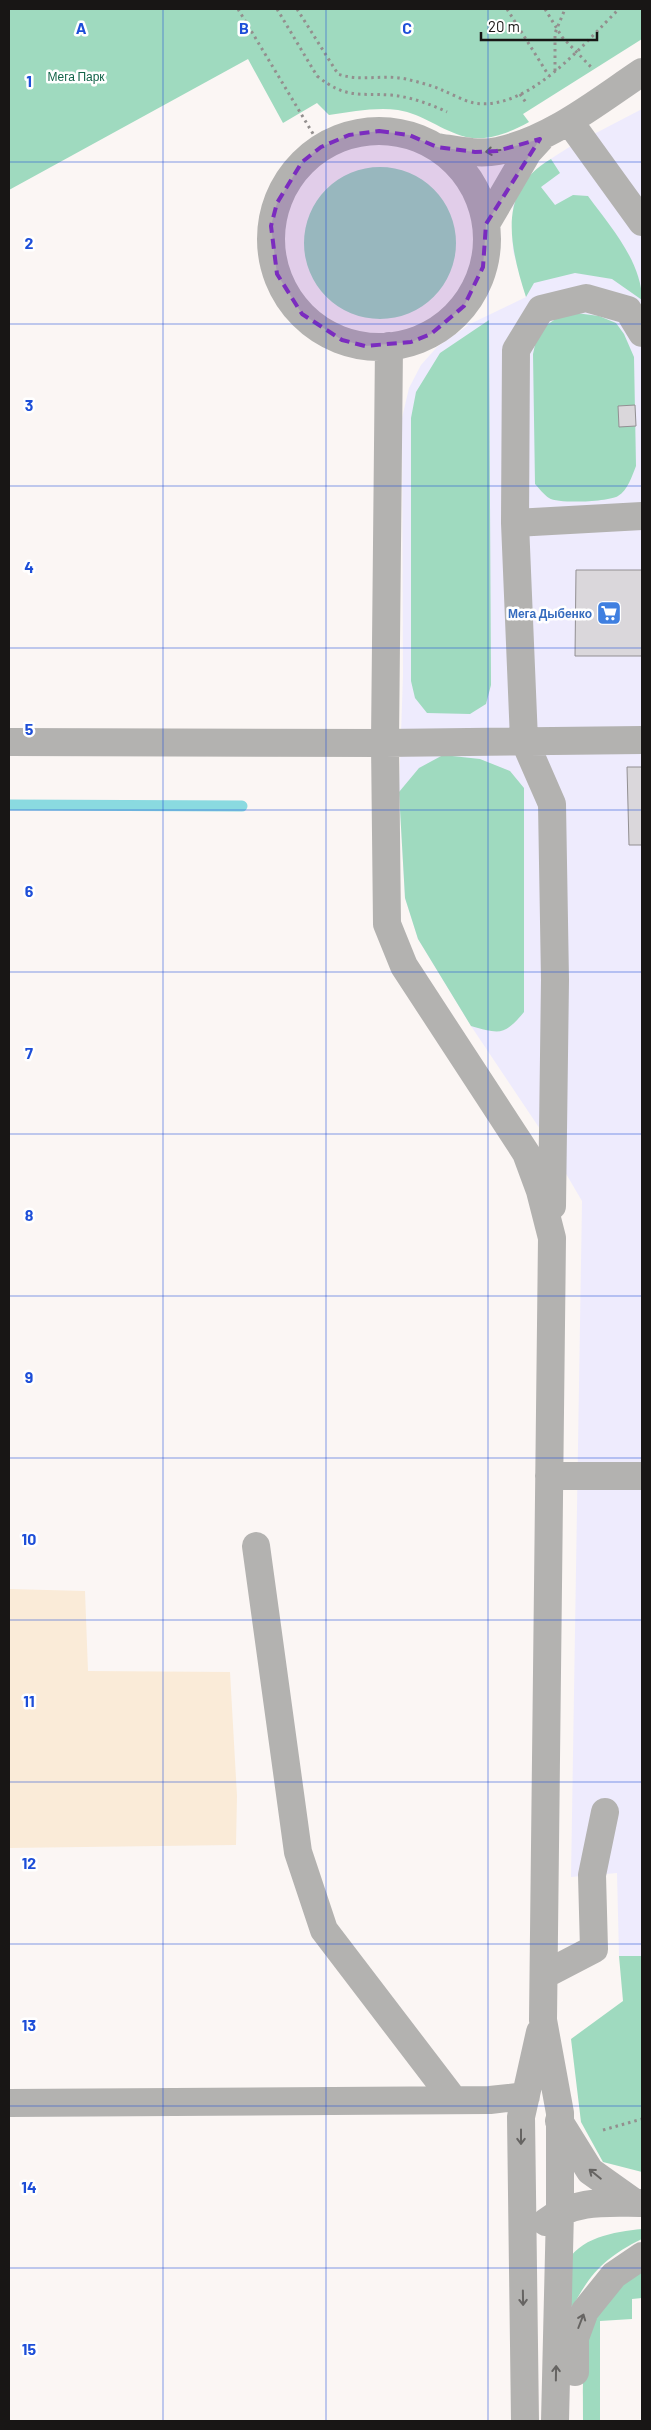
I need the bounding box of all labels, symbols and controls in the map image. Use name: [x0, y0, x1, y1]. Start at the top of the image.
scale bar: [481, 10, 597, 42]
text: 20 m: [488, 17, 520, 35]
text: A: [76, 18, 87, 37]
text: B: [239, 18, 249, 37]
text: C: [402, 18, 412, 37]
park label: Мега Парк: [47, 69, 105, 84]
text: 1: [26, 71, 32, 90]
one-way arrow: [485, 146, 501, 156]
text: 2: [25, 233, 34, 252]
text: 3: [25, 395, 33, 414]
text: 4: [24, 557, 34, 576]
supermarket icon: Мега Дыбенко: [596, 600, 622, 626]
place label: Мега Дыбенко: [508, 606, 592, 621]
text: 5: [25, 719, 34, 738]
text: 6: [25, 881, 34, 900]
text: 7: [25, 1043, 33, 1062]
text: 8: [25, 1205, 34, 1224]
text: 9: [25, 1367, 33, 1386]
text: 10: [22, 1529, 36, 1548]
text: 11: [23, 1691, 35, 1710]
text: 12: [22, 1853, 36, 1872]
text: 13: [22, 2015, 36, 2034]
one-way arrow: [516, 2128, 526, 2145]
one-way arrow: [589, 2169, 602, 2180]
text: 14: [21, 2177, 37, 2196]
one-way arrow: [518, 2290, 528, 2306]
one-way arrow: [577, 2314, 586, 2329]
text: 15: [22, 2339, 37, 2358]
one-way arrow: [551, 2365, 561, 2381]

